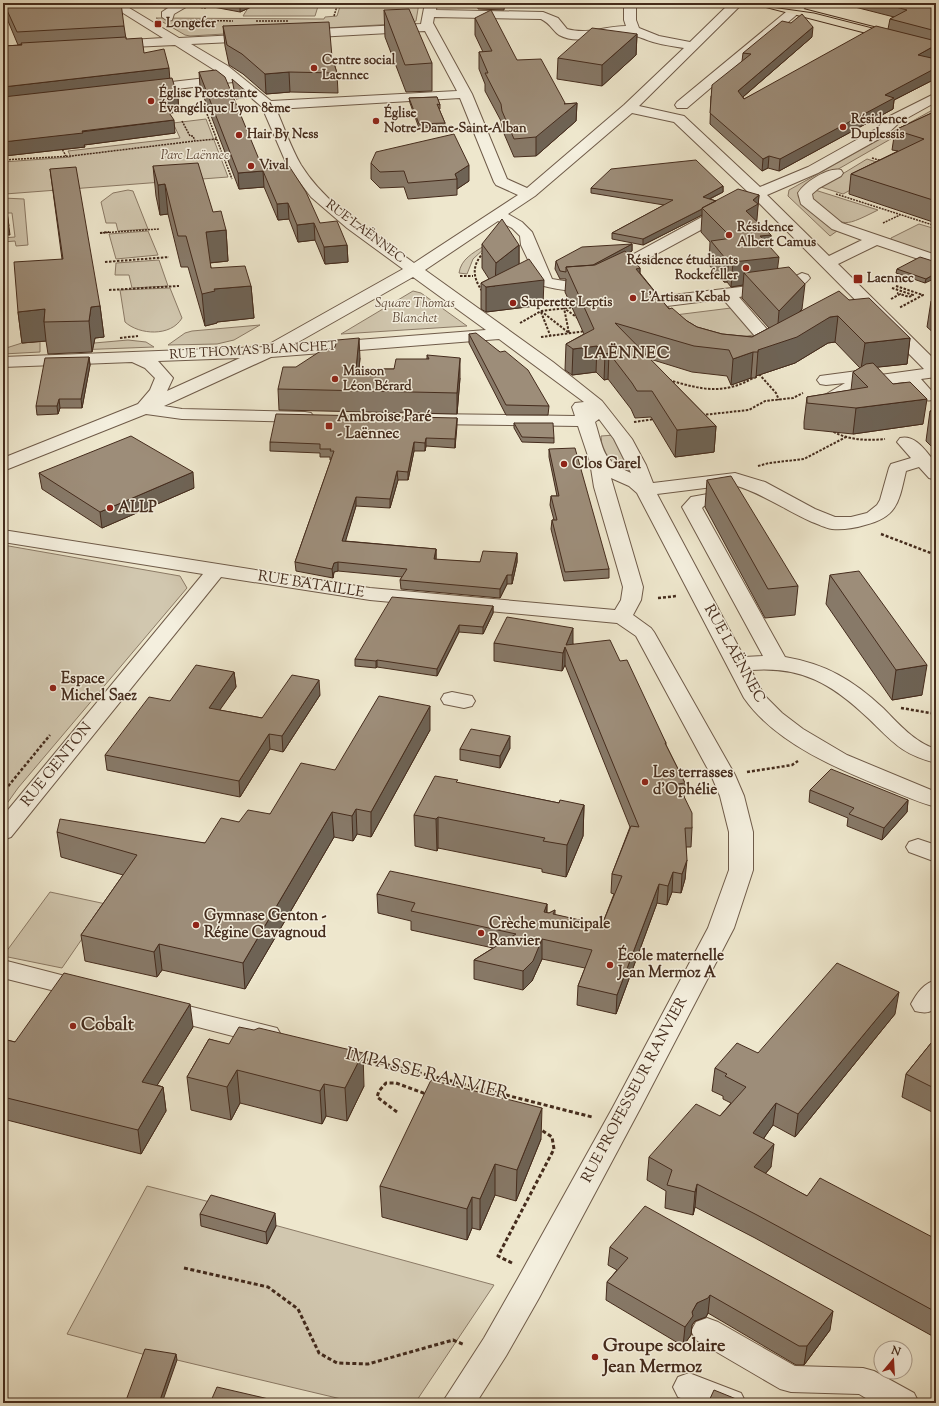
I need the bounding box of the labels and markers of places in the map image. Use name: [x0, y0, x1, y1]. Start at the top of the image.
place label: Longefer: [166, 15, 216, 33]
marker: Longefer: [153, 19, 163, 29]
place label: Centre social Laennec: [322, 52, 396, 85]
marker: Centre social Laennec: [309, 63, 319, 73]
place label: Église Protestante Évangélique Lyon 8ème: [159, 83, 291, 118]
marker: Église Protestante Évangélique Lyon 8ème: [146, 96, 156, 106]
place label: Église Notre-Dame-Saint-Alban: [384, 103, 527, 138]
place label: Résidence Duplessis: [851, 111, 908, 144]
marker: Église Notre-Dame-Saint-Alban: [371, 116, 381, 126]
marker: Résidence Duplessis: [838, 122, 848, 132]
place label: Hair By Ness: [247, 126, 318, 144]
marker: Hair By Ness: [234, 130, 244, 140]
place label: Vival: [259, 157, 289, 175]
marker: Vival: [246, 161, 256, 171]
place label: Résidence Albert Camus: [737, 219, 816, 252]
marker: Résidence Albert Camus: [724, 230, 734, 240]
place label: Résidence étudiants Rockefeller: [627, 252, 738, 285]
marker: Résidence étudiants Rockefeller: [741, 263, 751, 273]
place label: Laennec: [867, 270, 914, 288]
marker: Laennec: [852, 273, 864, 285]
place label: L'Artisan Kebab: [641, 289, 730, 307]
marker: L'Artisan Kebab: [628, 293, 638, 303]
place label: Superette Leptis: [521, 294, 612, 312]
marker: Superette Leptis: [508, 298, 518, 308]
place label: Maison Léon Bérard: [343, 363, 412, 396]
marker: Maison Léon Bérard: [330, 374, 340, 384]
place label: Ambroise Paré - Laënnec: [337, 407, 431, 445]
marker: Ambroise Paré - Laënnec: [324, 421, 334, 431]
place label: Clos Garel: [572, 454, 642, 475]
marker: Clos Garel: [559, 459, 569, 469]
place label: ALLP: [118, 498, 157, 519]
marker: ALLP: [105, 503, 115, 513]
place label: Espace Michel Saez: [61, 669, 137, 707]
marker: Espace Michel Saez: [48, 683, 58, 693]
place label: Les terrasses d'Ophélie: [653, 763, 733, 801]
marker: Les terrasses d'Ophélie: [640, 777, 650, 787]
place label: Gymnase Genton - Régine Cavagnoud: [204, 906, 327, 944]
place label: Crèche municipale Ranvier: [489, 914, 610, 952]
marker: Gymnase Genton - Régine Cavagnoud: [191, 920, 201, 930]
marker: Crèche municipale Ranvier: [476, 928, 486, 938]
place label: École maternelle Jean Mermoz A: [617, 944, 724, 984]
marker: École maternelle Jean Mermoz A: [605, 960, 615, 970]
place label: Cobalt: [81, 1013, 135, 1039]
marker: Cobalt: [68, 1021, 78, 1031]
place label: Groupe scolaire Jean Mermoz: [601, 1334, 726, 1381]
marker: Groupe scolaire Jean Mermoz: [590, 1352, 600, 1362]

